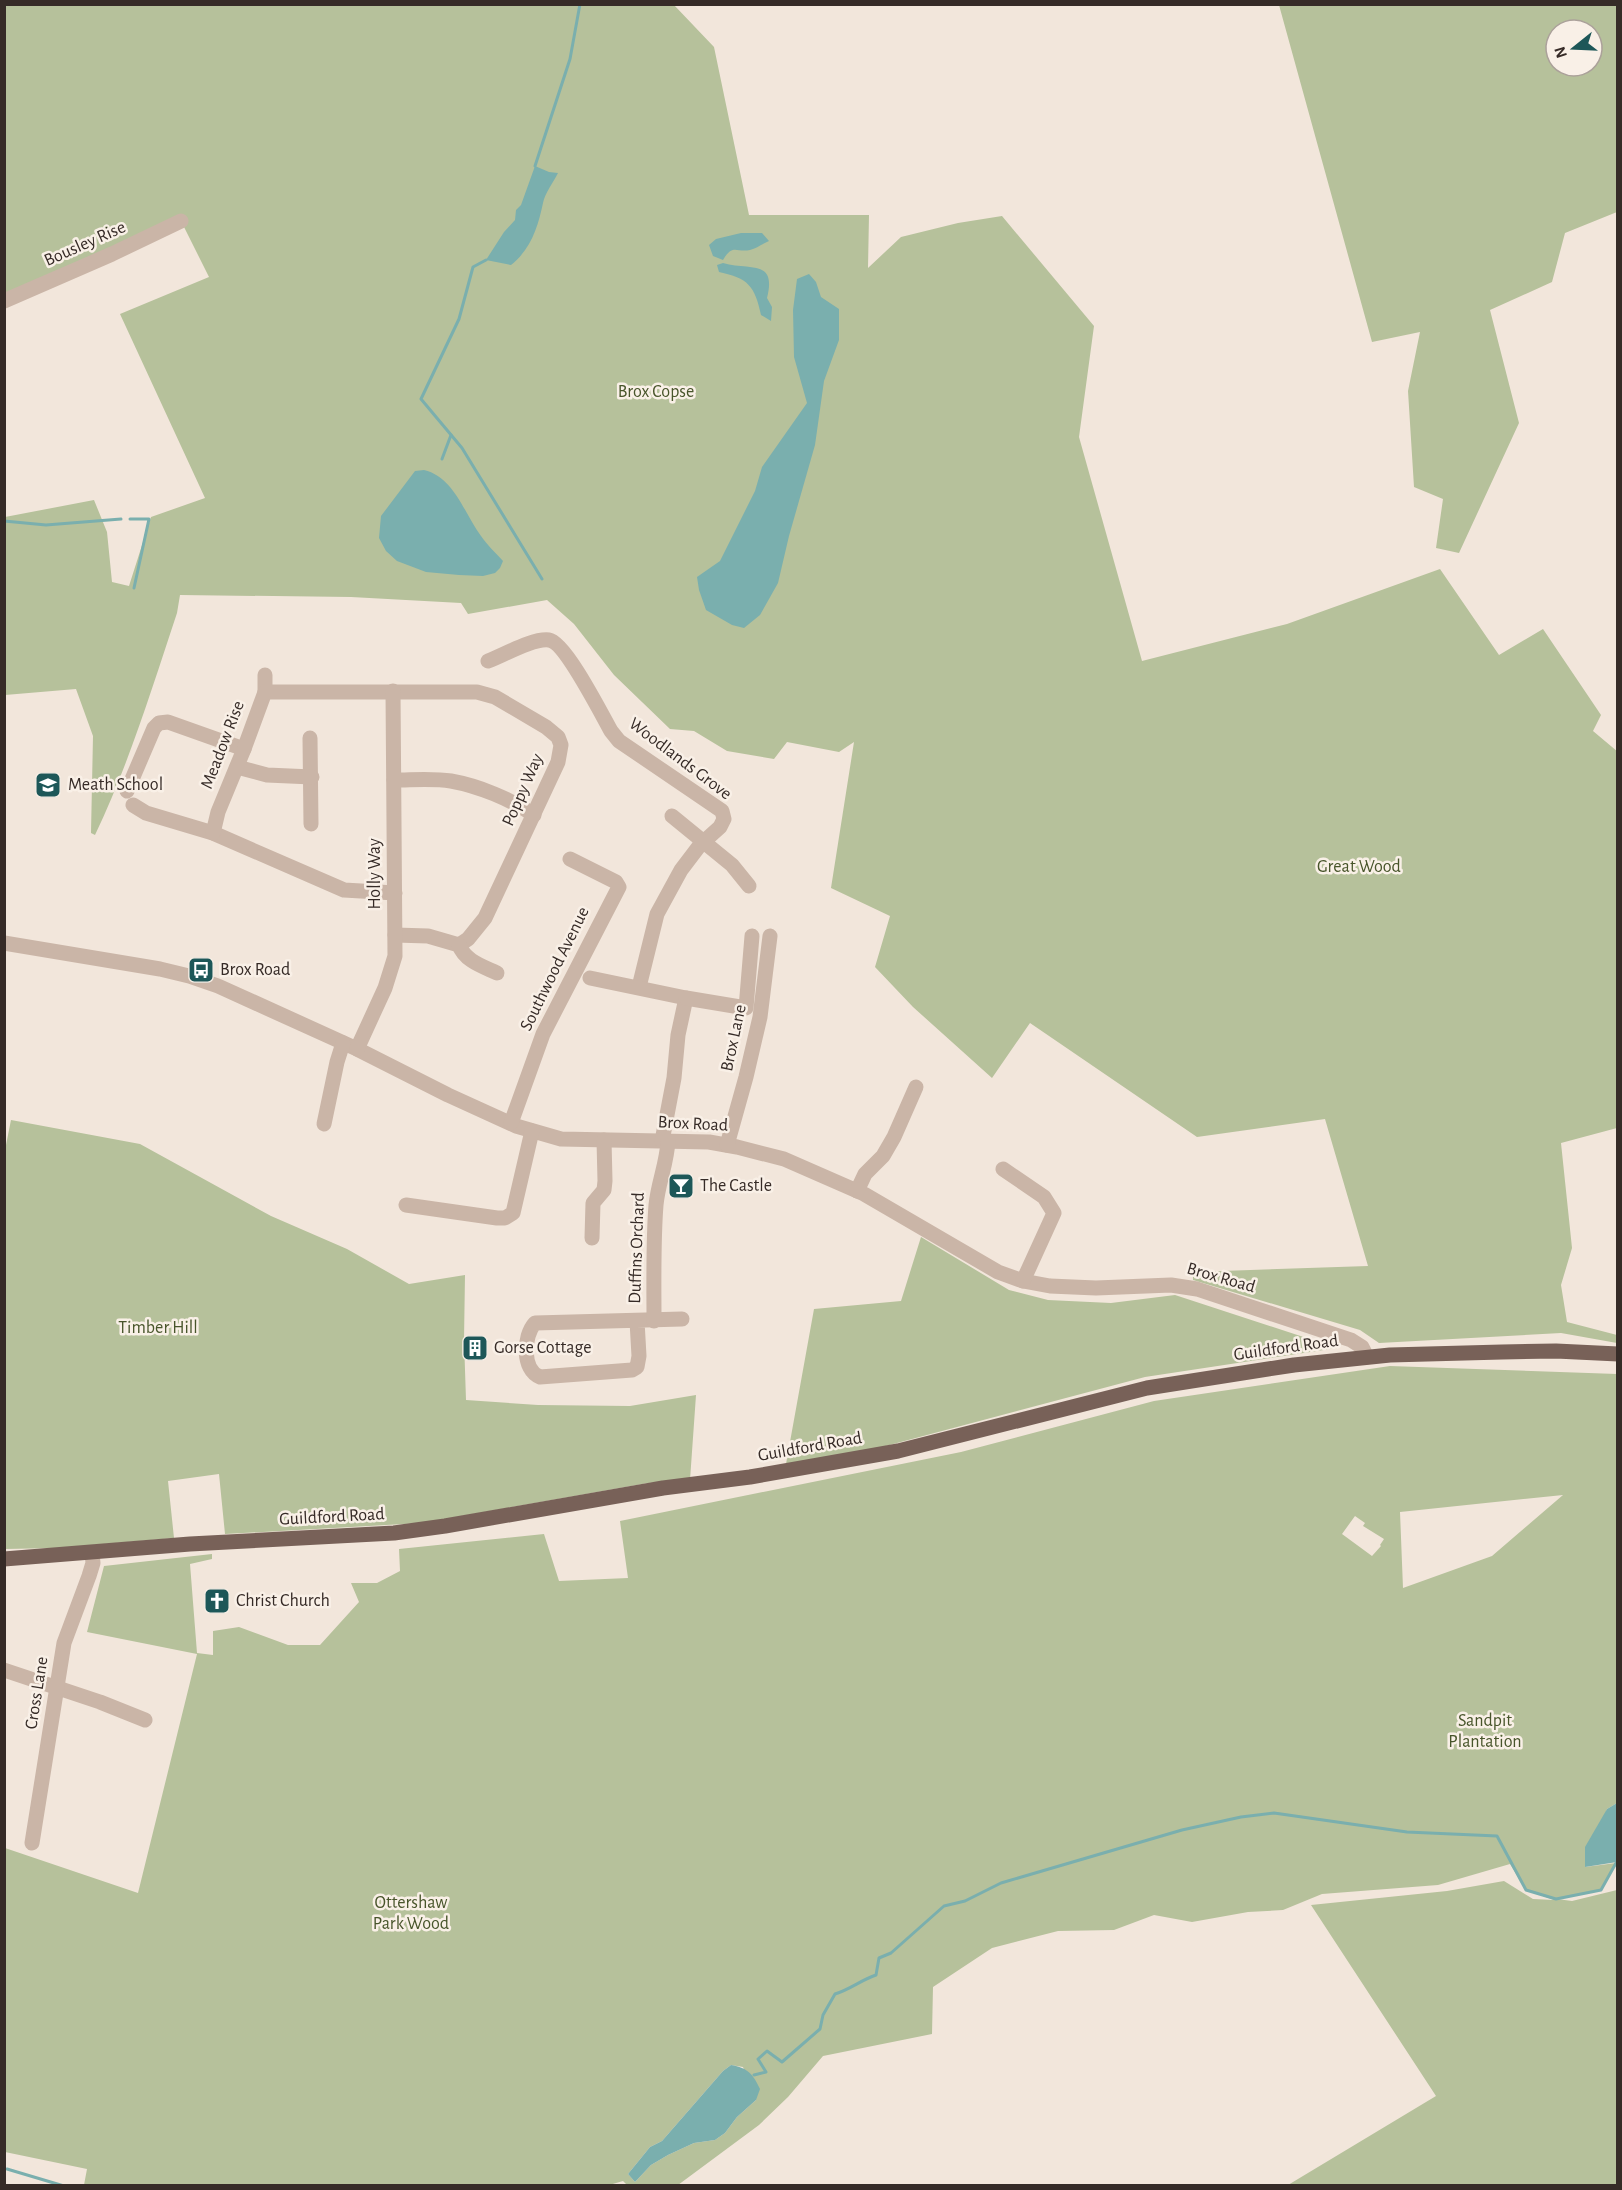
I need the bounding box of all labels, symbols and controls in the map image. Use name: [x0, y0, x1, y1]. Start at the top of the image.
north arrow: [1544, 18, 1604, 78]
text: N: [1551, 45, 1570, 60]
street label: Bousley Rise: [42, 218, 128, 270]
park label: Brox Copse: [618, 383, 694, 401]
street label: Meadow Rise: [198, 698, 248, 792]
street label: Woodlands Grove: [625, 715, 735, 803]
street label: Poppy Way: [499, 751, 547, 829]
school or university icon: Meath School: [33, 770, 63, 800]
place label: Meath School: [68, 776, 163, 794]
street label: Holly Way: [366, 838, 384, 910]
park label: Great Wood: [1317, 858, 1401, 876]
street label: Southwood Avenue: [517, 904, 593, 1034]
bus stop icon: Brox Road: [186, 955, 216, 985]
place label: Brox Road: [220, 961, 290, 979]
street label: Brox Lane: [718, 1003, 750, 1073]
street label: Brox Road: [657, 1113, 729, 1135]
bar icon: The Castle: [666, 1171, 696, 1201]
place label: The Castle: [700, 1177, 772, 1195]
street label: Duffins Orchard: [626, 1192, 648, 1304]
street label: Brox Road: [1185, 1260, 1257, 1296]
park label: Timber Hill: [118, 1319, 198, 1337]
street label: Guildford Road: [1233, 1332, 1339, 1364]
building icon: Gorse Cottage: [460, 1333, 490, 1363]
place label: Gorse Cottage: [494, 1339, 592, 1357]
street label: Guildford Road: [757, 1429, 863, 1465]
street label: Guildford Road: [279, 1505, 385, 1529]
church icon: Christ Church: [202, 1586, 232, 1616]
place label: Christ Church: [236, 1592, 330, 1610]
street label: Cross Lane: [22, 1655, 52, 1731]
park label: Sandpit Plantation: [1448, 1712, 1522, 1751]
park label: Ottershaw Park Wood: [373, 1894, 449, 1933]

